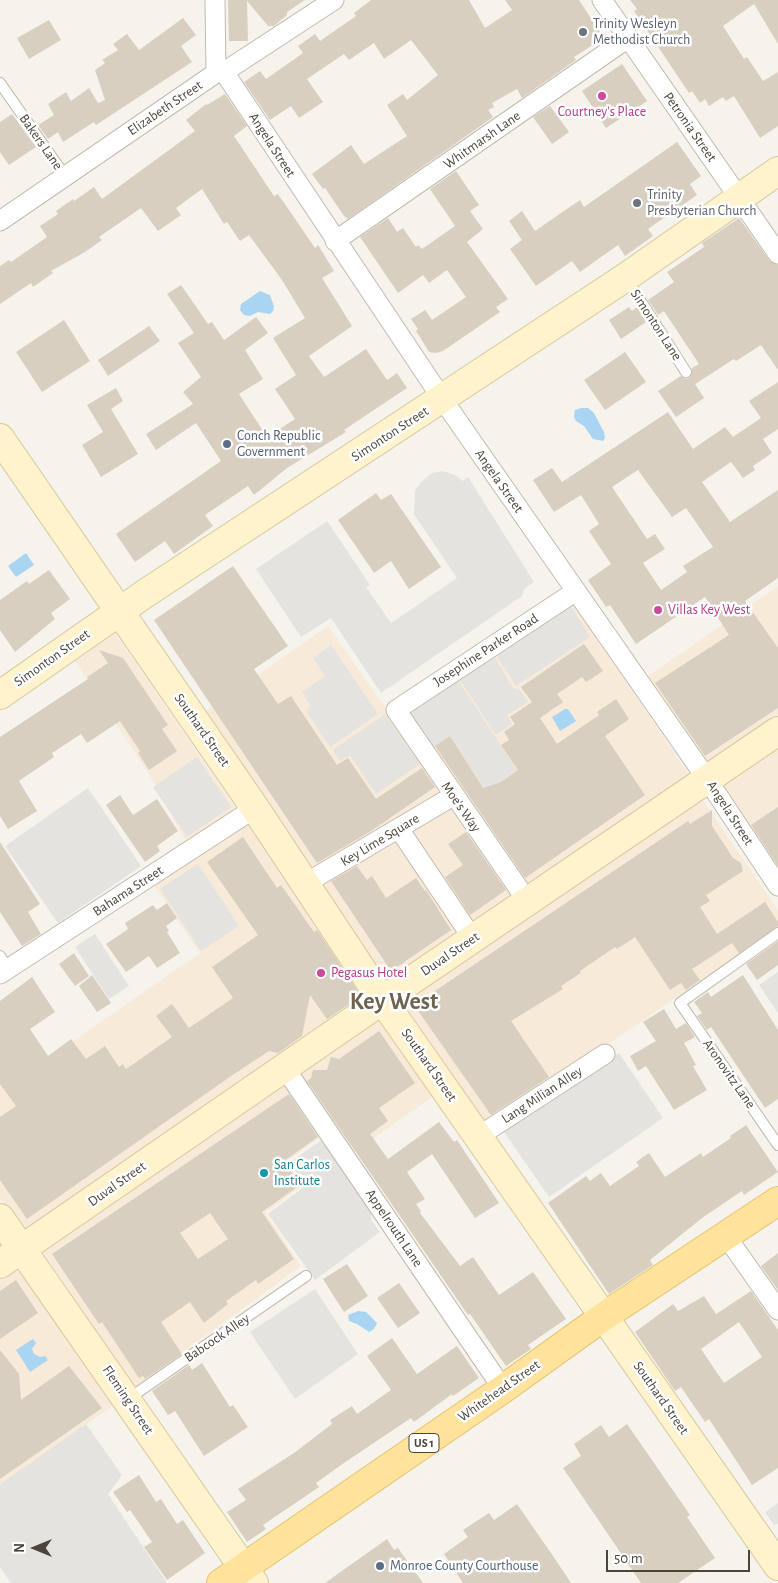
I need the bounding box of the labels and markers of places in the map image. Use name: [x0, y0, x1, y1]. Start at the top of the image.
place label: Trinity Wesleyn Methodist Church: [593, 16, 690, 48]
marker: Trinity Wesleyn Methodist Church: [577, 26, 589, 38]
marker: Courtney's Place: [596, 90, 608, 102]
place label: Courtney's Place: [558, 104, 646, 120]
place label: Trinity Presbyterian Church: [647, 187, 756, 220]
marker: Trinity Presbyterian Church: [631, 197, 643, 209]
place label: Conch Republic Government: [237, 428, 320, 461]
marker: Conch Republic Government: [221, 438, 233, 450]
place label: Villas Key West: [668, 602, 750, 618]
marker: Villas Key West: [652, 604, 664, 616]
place label: Pegasus Hotel: [331, 965, 407, 981]
marker: Pegasus Hotel: [315, 967, 327, 979]
place label: San Carlos Institute: [274, 1157, 330, 1190]
marker: San Carlos Institute: [258, 1167, 270, 1179]
place label: Monroe County Courthouse: [390, 1558, 538, 1574]
marker: Monroe County Courthouse: [374, 1560, 386, 1572]

